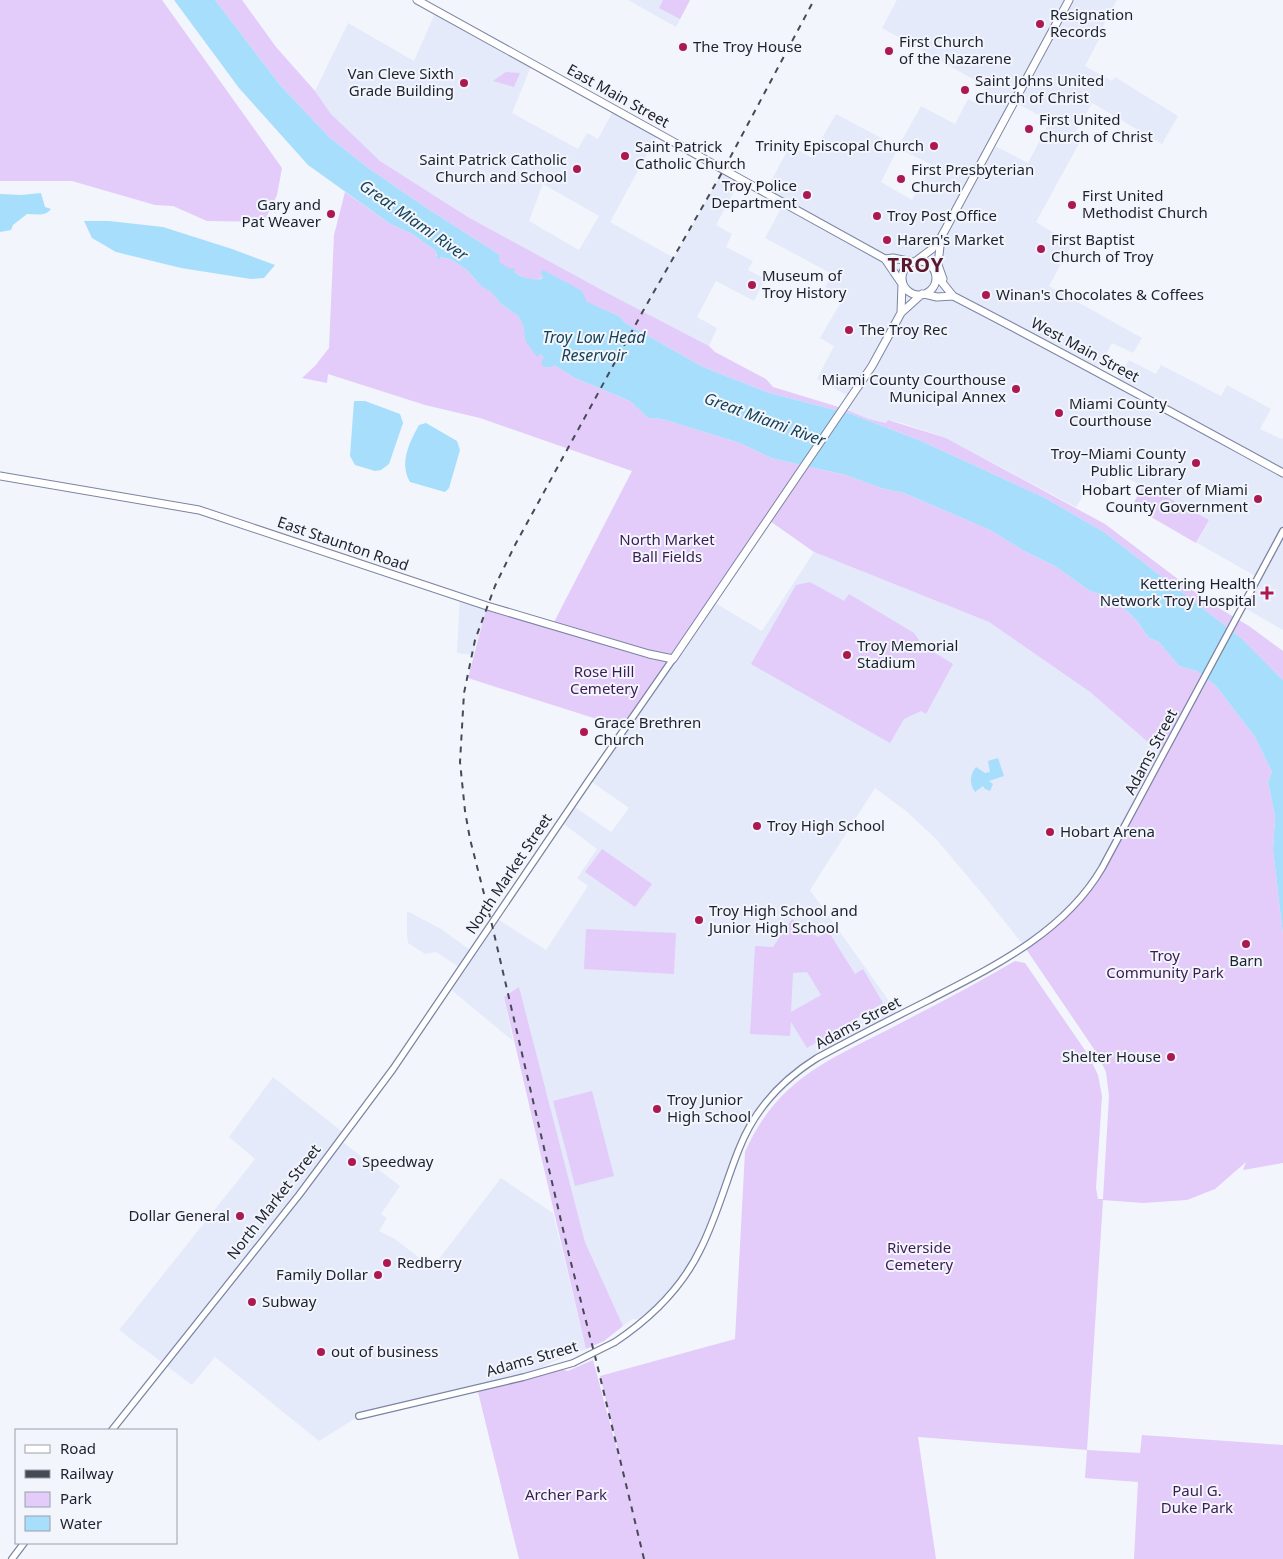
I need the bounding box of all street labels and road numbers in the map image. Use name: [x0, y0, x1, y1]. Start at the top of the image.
street label: East Main Street: [564, 59, 674, 132]
street label: West Main Street: [1028, 312, 1143, 386]
street label: East Staunton Road: [275, 511, 412, 575]
street label: Adams Street: [1119, 705, 1181, 798]
street label: North Market Street: [460, 809, 556, 938]
street label: Adams Street: [811, 991, 904, 1053]
street label: North Market Street: [222, 1139, 325, 1263]
street label: Adams Street: [484, 1335, 580, 1381]

